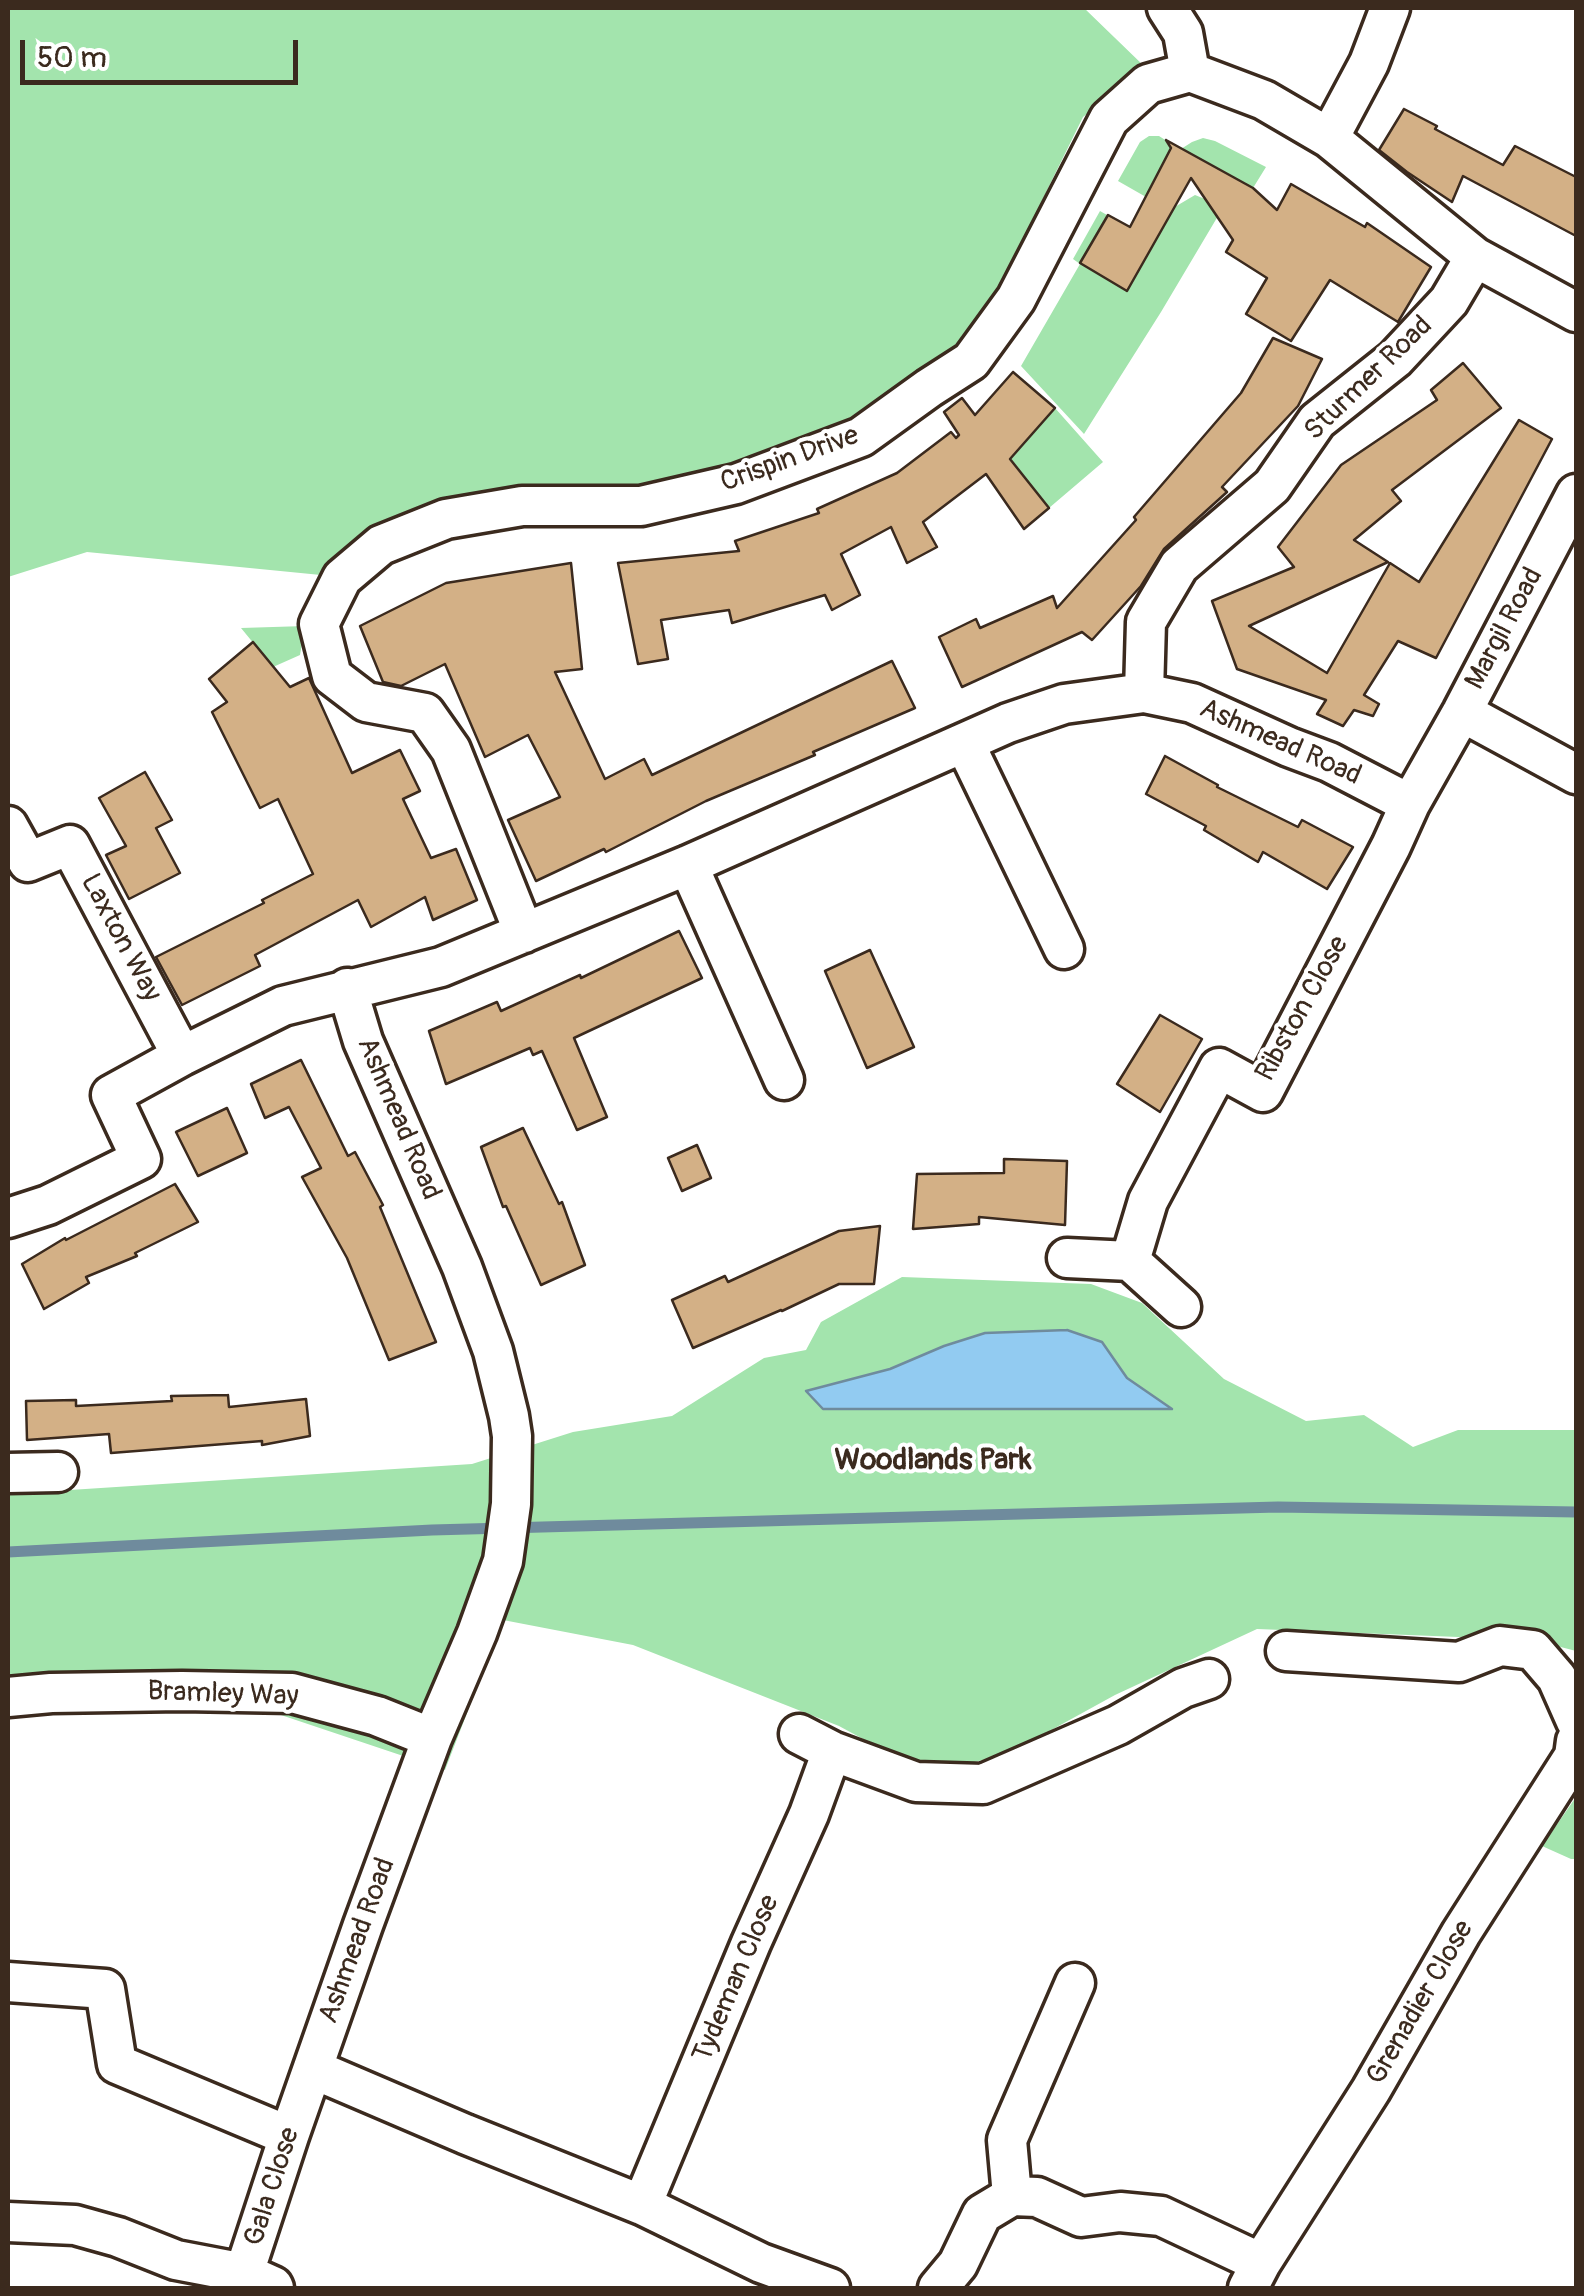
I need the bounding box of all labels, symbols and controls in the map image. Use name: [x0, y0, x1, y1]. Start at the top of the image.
scale bar: [25, 20, 302, 82]
text: 50 m: [37, 39, 107, 76]
street label: Sturmer Road: [1298, 310, 1440, 448]
street label: Crispin Drive: [716, 420, 864, 500]
street label: Margil Road: [1459, 562, 1551, 696]
street label: Ashmead Road: [1194, 692, 1366, 794]
street label: Laxton Way: [72, 868, 168, 1008]
street label: Ribston Close: [1249, 931, 1357, 1087]
street label: Ashmead Road: [349, 1033, 447, 1205]
district label: Woodlands Park: [835, 1443, 1031, 1479]
street label: Bramley Way: [147, 1676, 299, 1714]
street label: Ashmead Road: [313, 1854, 403, 2028]
street label: Tydeman Close: [687, 1890, 787, 2068]
street label: Grenadier Close: [1360, 1915, 1482, 2091]
street label: Gala Close: [238, 2123, 308, 2251]

